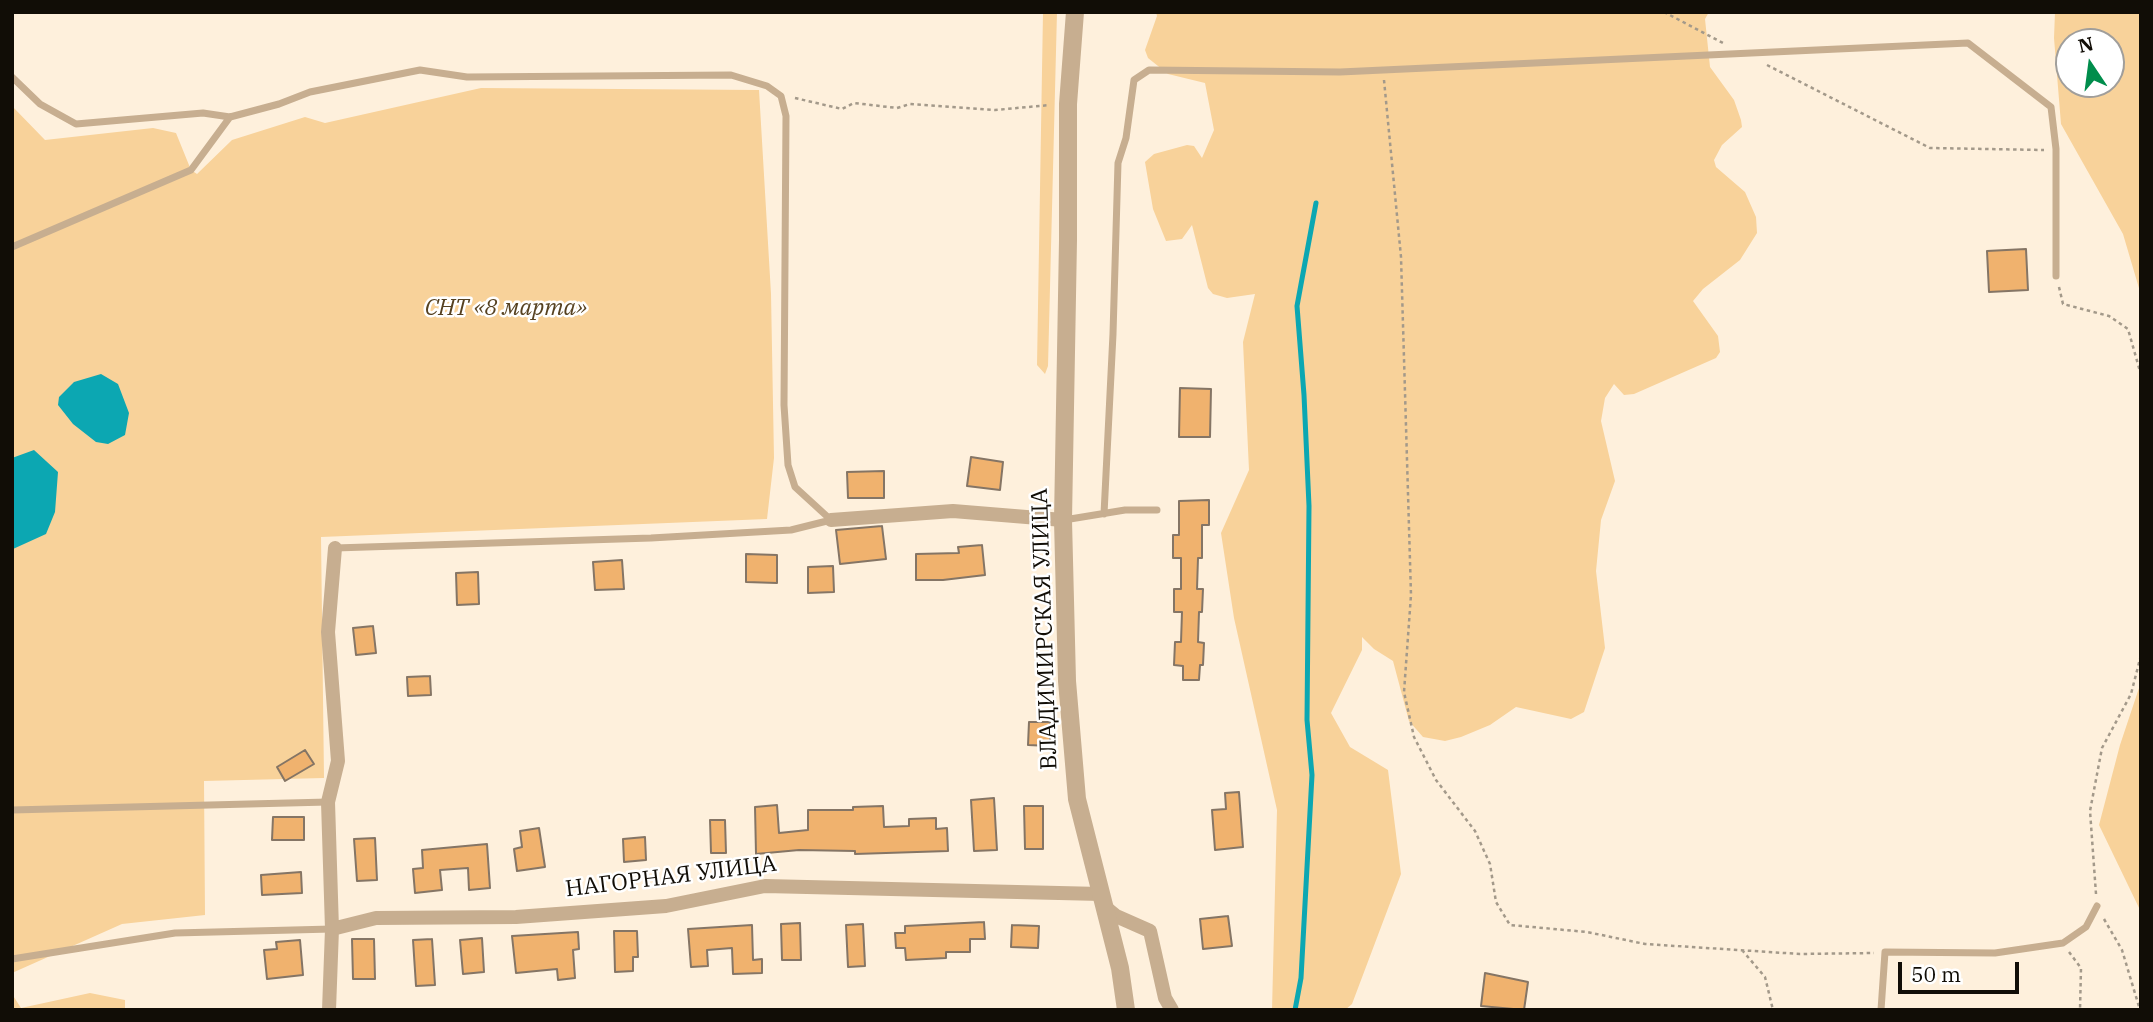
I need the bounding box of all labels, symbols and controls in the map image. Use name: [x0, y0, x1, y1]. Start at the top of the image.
north arrow: [2055, 28, 2125, 98]
text: N: [2076, 31, 2096, 58]
park label: СНТ «8 марта»: [425, 294, 587, 322]
street label: ВЛАДИМИРСКАЯ УЛИЦА: [1026, 488, 1064, 770]
street label: НАГОРНАЯ УЛИЦА: [564, 850, 778, 904]
scale bar: [1901, 948, 2022, 992]
text: 50 m: [1911, 960, 1961, 988]

